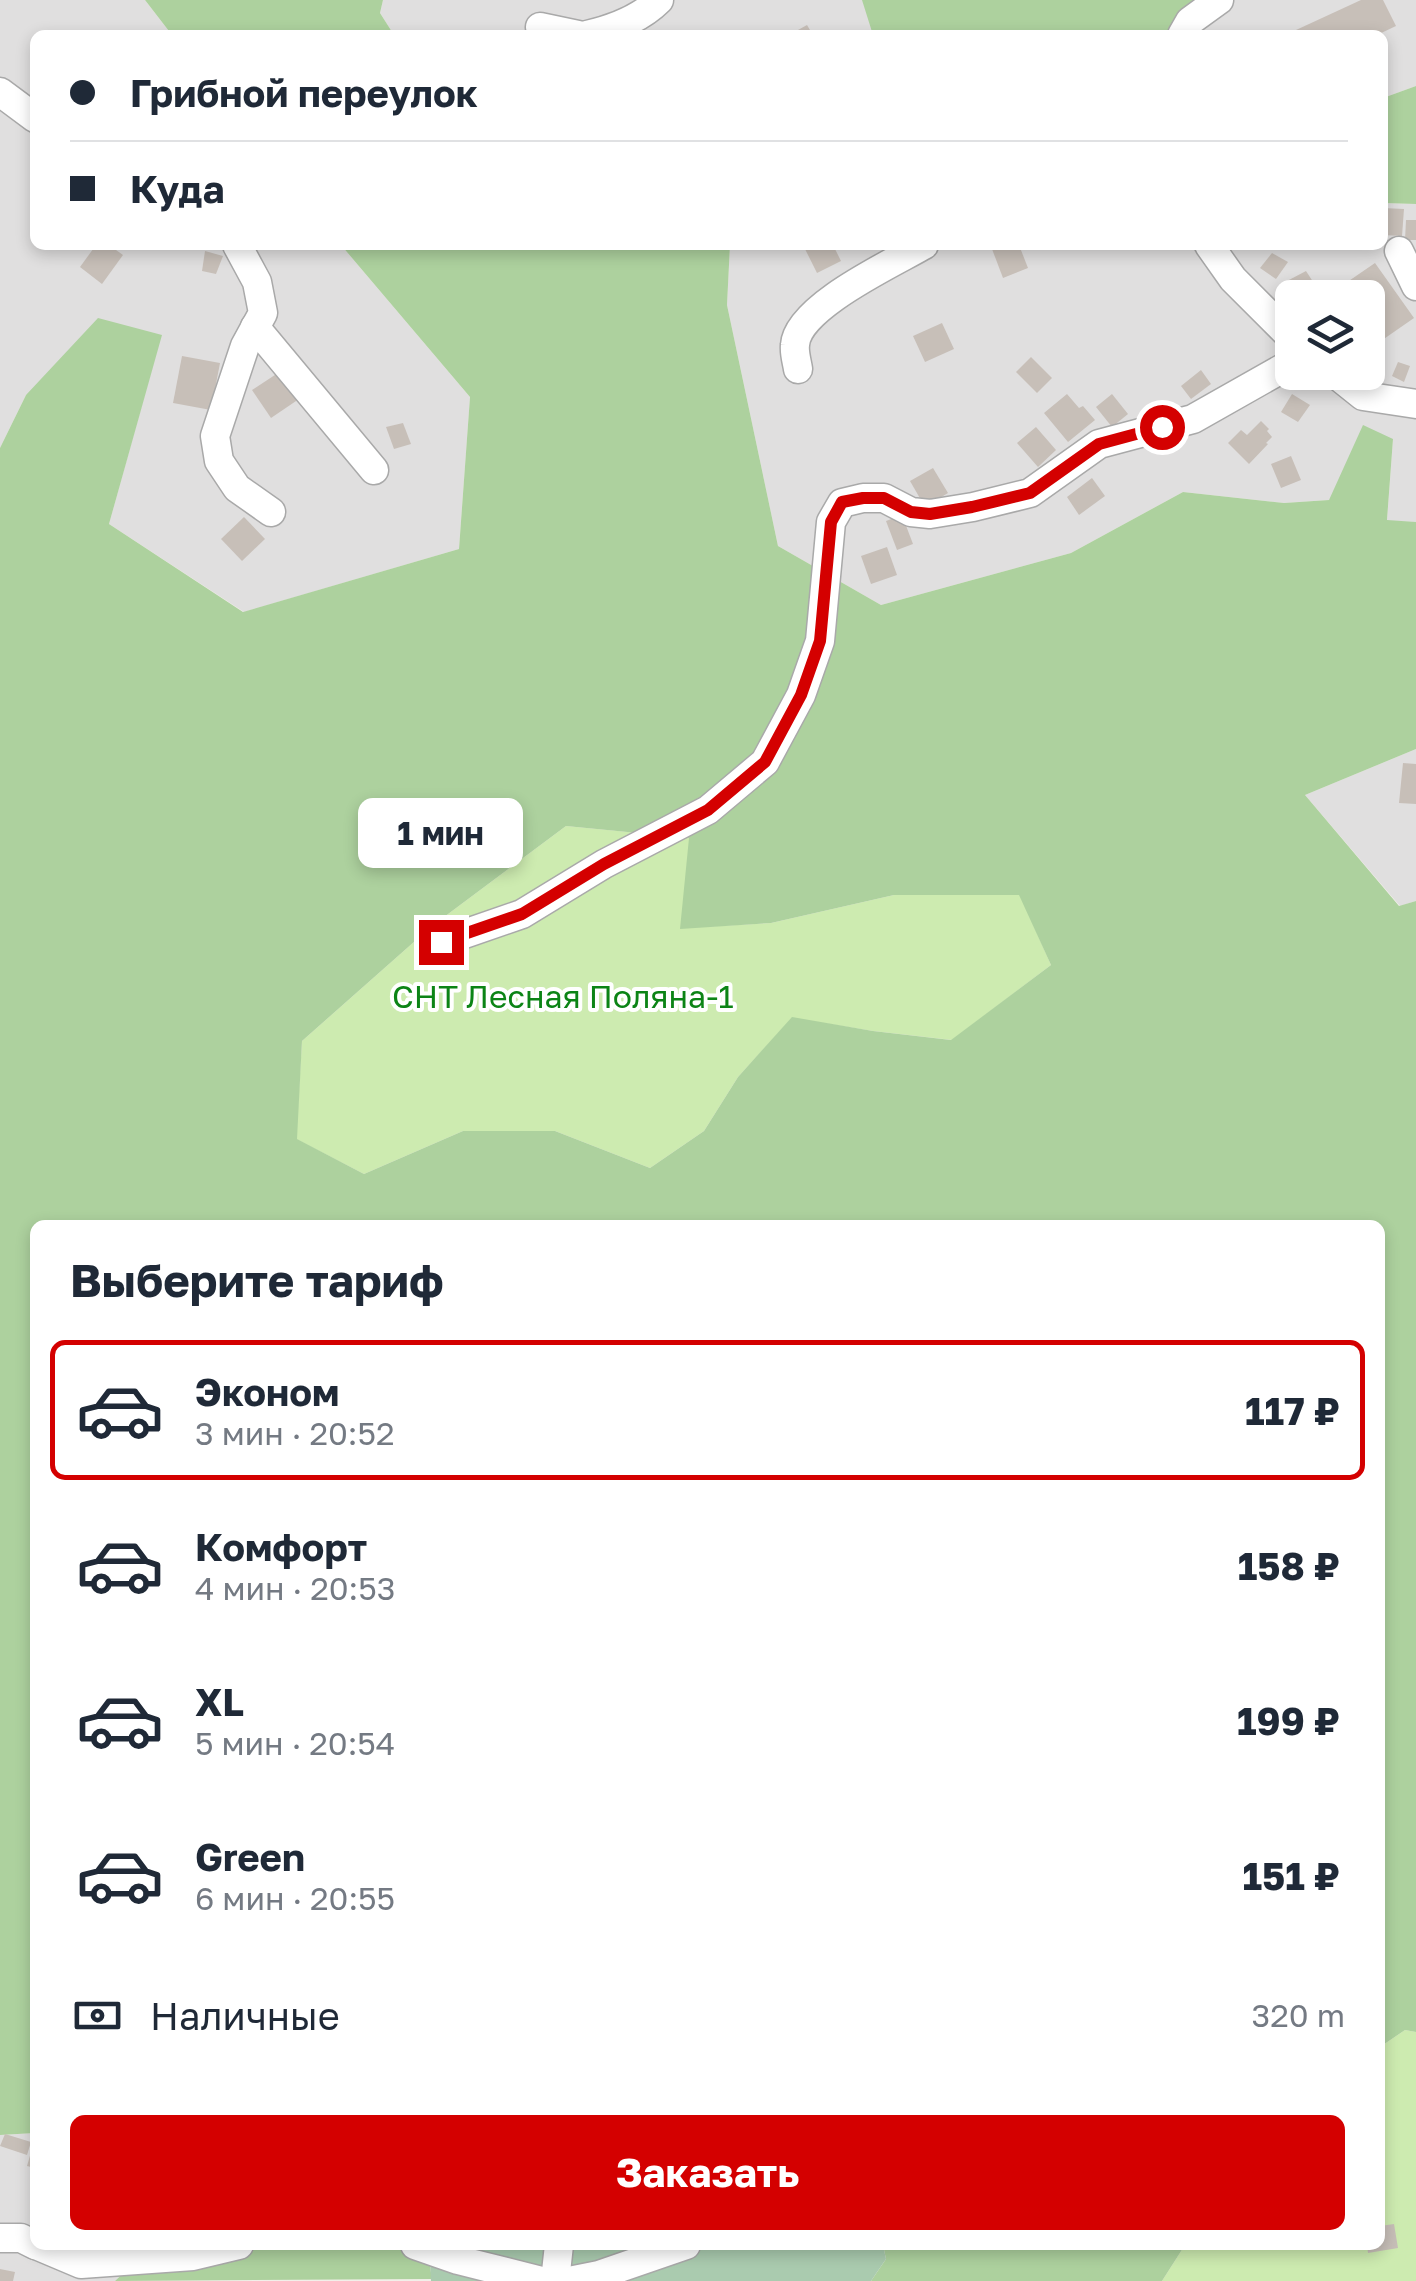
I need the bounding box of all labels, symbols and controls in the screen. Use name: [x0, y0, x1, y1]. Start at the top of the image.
text: Грибной переулок: [130, 70, 478, 115]
text: Куда: [130, 166, 224, 211]
map controls: [1275, 280, 1385, 390]
button: layers: [1275, 280, 1385, 390]
route start: [1140, 405, 1185, 450]
callout: 1 мин: [358, 797, 524, 867]
text: 1 мин: [397, 814, 484, 852]
route end: [419, 920, 464, 965]
park label: СНТ Лесная Поляна-1: [392, 977, 734, 1015]
text: Выберите тариф: [70, 1253, 444, 1307]
icon: car: [75, 1365, 165, 1455]
text: Эконом: [195, 1369, 339, 1414]
text: 117 ₽: [1245, 1388, 1340, 1433]
text: 3 мин · 20:52: [195, 1414, 395, 1452]
icon: car: [75, 1520, 165, 1610]
text: Комфорт: [195, 1524, 367, 1569]
text: 158 ₽: [1238, 1543, 1340, 1588]
text: 4 мин · 20:53: [195, 1569, 395, 1607]
icon: car: [75, 1675, 165, 1765]
text: XL: [195, 1679, 244, 1724]
text: 199 ₽: [1237, 1698, 1340, 1743]
text: 5 мин · 20:54: [195, 1724, 395, 1762]
icon: car: [75, 1830, 165, 1920]
text: Green: [195, 1834, 305, 1879]
text: 151 ₽: [1243, 1853, 1340, 1898]
text: 6 мин · 20:55: [195, 1879, 395, 1917]
icon: cash: [70, 1988, 125, 2043]
text: Наличные: [150, 1993, 340, 2038]
text: 320 m: [1252, 1996, 1345, 2034]
button: Заказать: [70, 2115, 1345, 2230]

